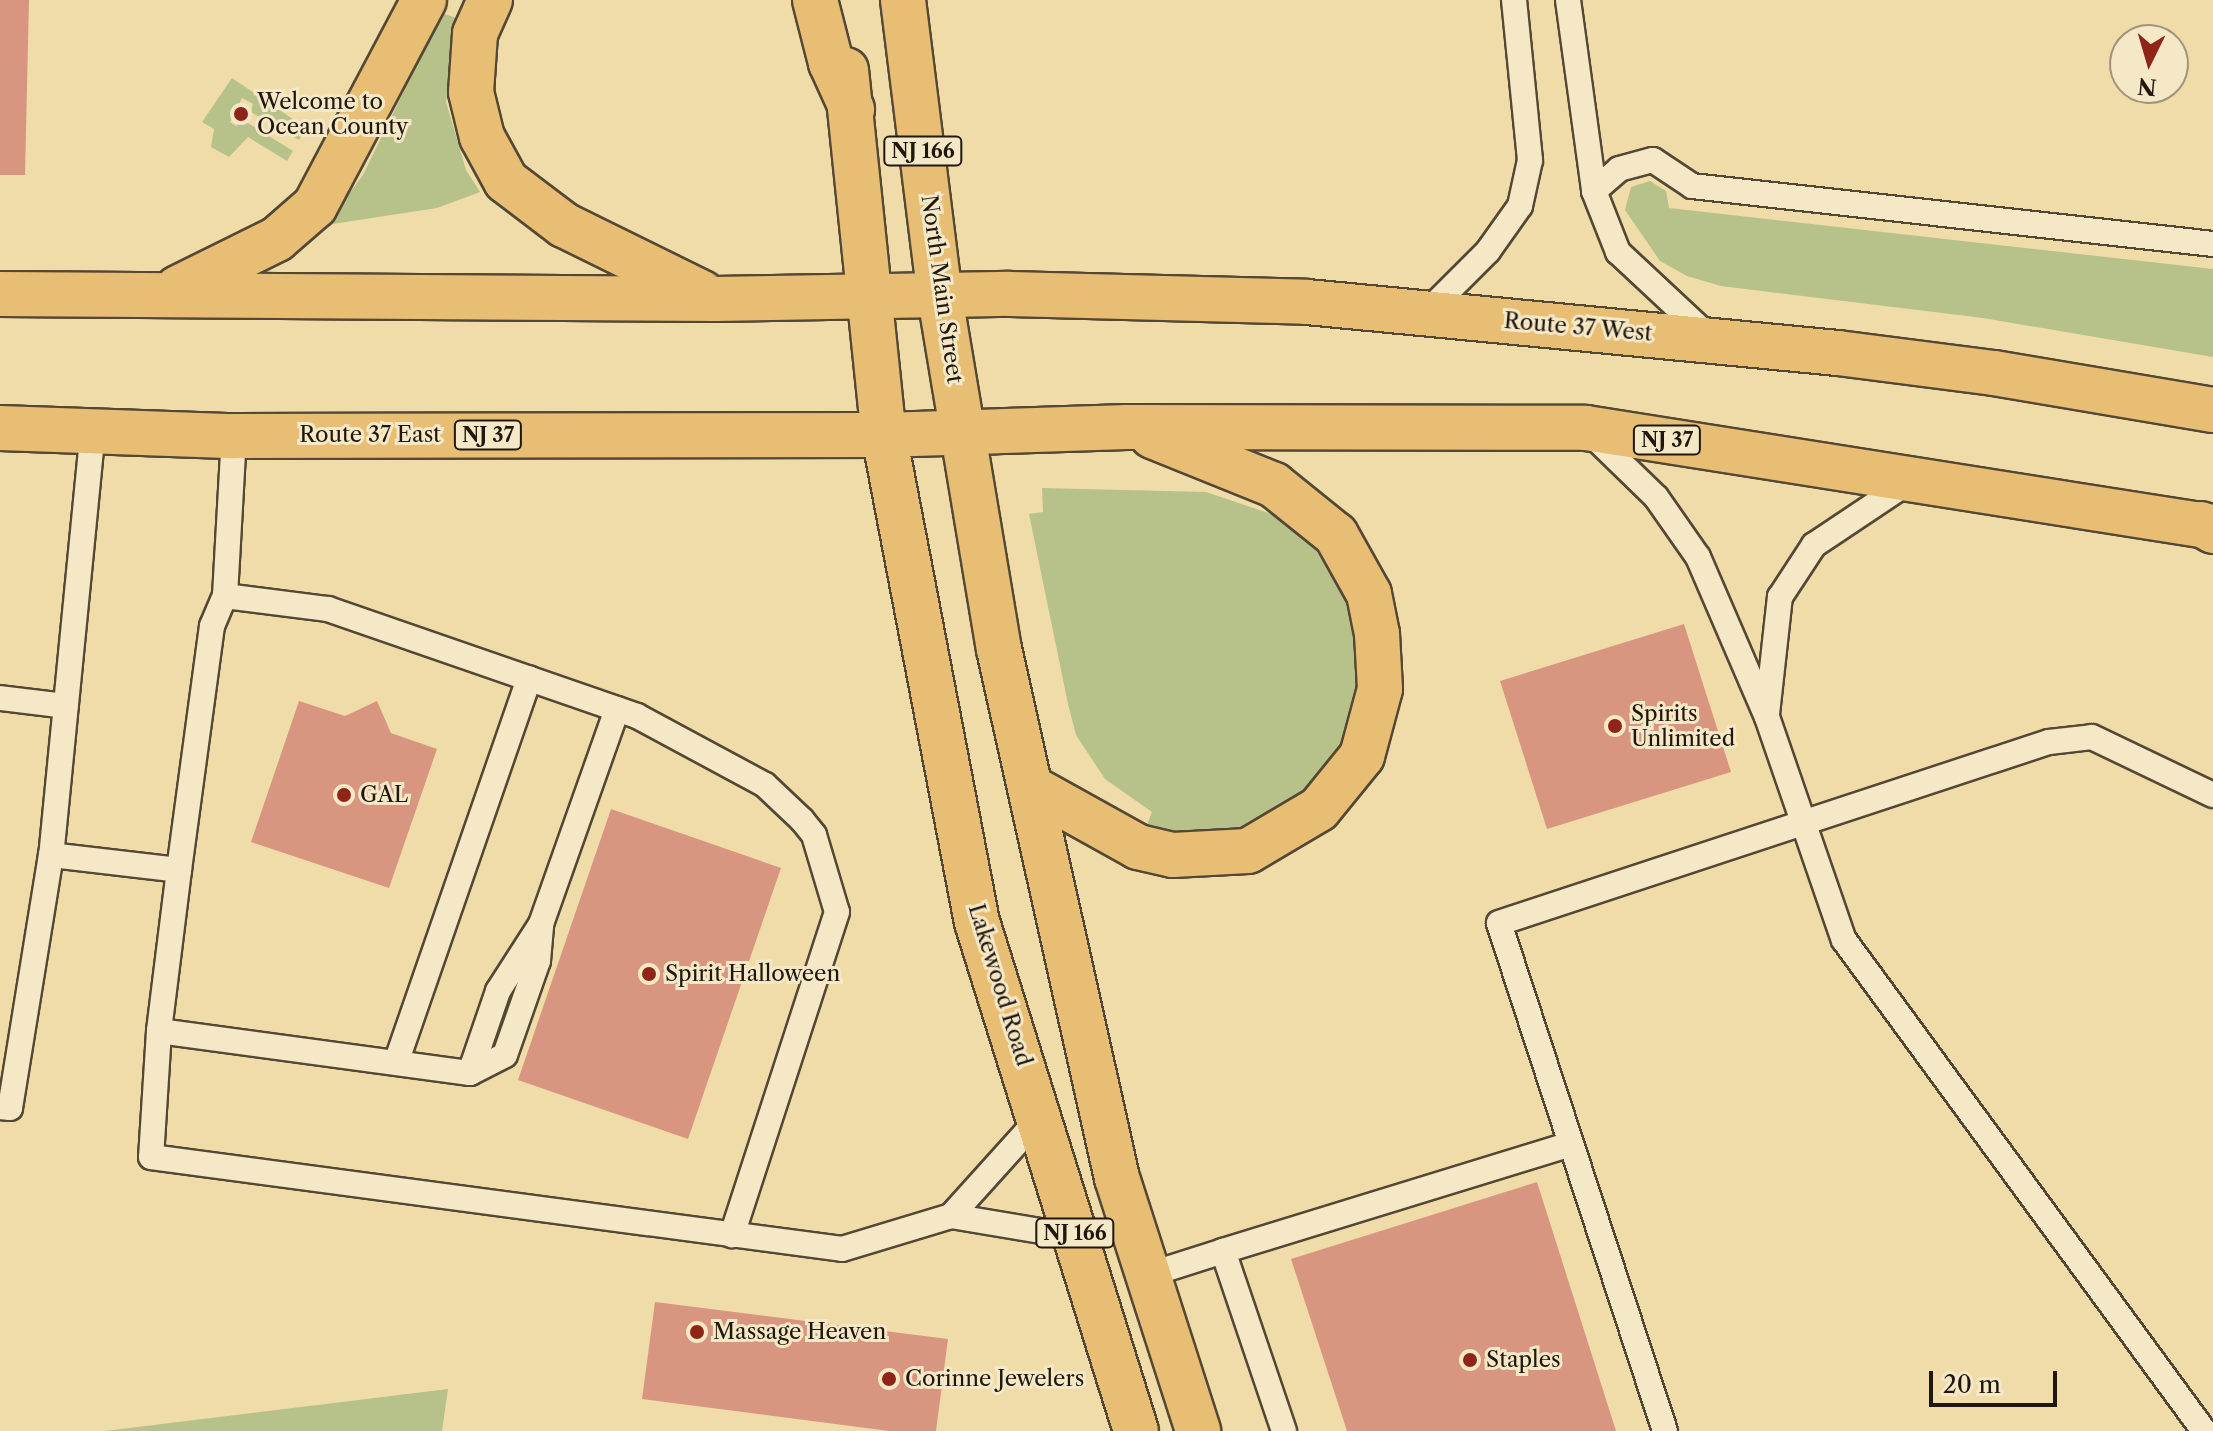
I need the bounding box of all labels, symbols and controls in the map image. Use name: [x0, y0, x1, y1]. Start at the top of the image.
north arrow: [2109, 24, 2189, 104]
text: N: [2136, 72, 2158, 101]
place label: Welcome to Ocean County: [257, 88, 408, 140]
marker: Welcome to Ocean County: [232, 105, 250, 123]
road number: NJ 166: [883, 135, 963, 167]
street label: North Main Street: [916, 193, 968, 385]
street label: Route 37 West: [1502, 307, 1654, 347]
road number: NJ 37: [452, 419, 524, 451]
street label: Route 37 East: [299, 422, 441, 448]
road number: NJ 37: [1631, 424, 1703, 456]
place label: Spirits Unlimited: [1631, 700, 1735, 752]
marker: Spirits Unlimited: [1606, 717, 1624, 735]
place label: GAL: [360, 782, 408, 808]
marker: GAL: [335, 786, 353, 804]
street label: Lakewood Road: [963, 901, 1037, 1069]
place label: Spirit Halloween: [665, 961, 840, 987]
marker: Spirit Halloween: [640, 965, 658, 983]
road number: NJ 166: [1035, 1217, 1115, 1249]
place label: Massage Heaven: [713, 1319, 886, 1345]
marker: Massage Heaven: [688, 1323, 706, 1341]
place label: Staples: [1486, 1347, 1561, 1373]
marker: Staples: [1461, 1351, 1479, 1369]
scale bar: [1933, 1355, 2061, 1405]
place label: Corinne Jewelers: [905, 1366, 1084, 1392]
marker: Corinne Jewelers: [880, 1370, 898, 1388]
text: 20 m: [1943, 1370, 2001, 1399]

